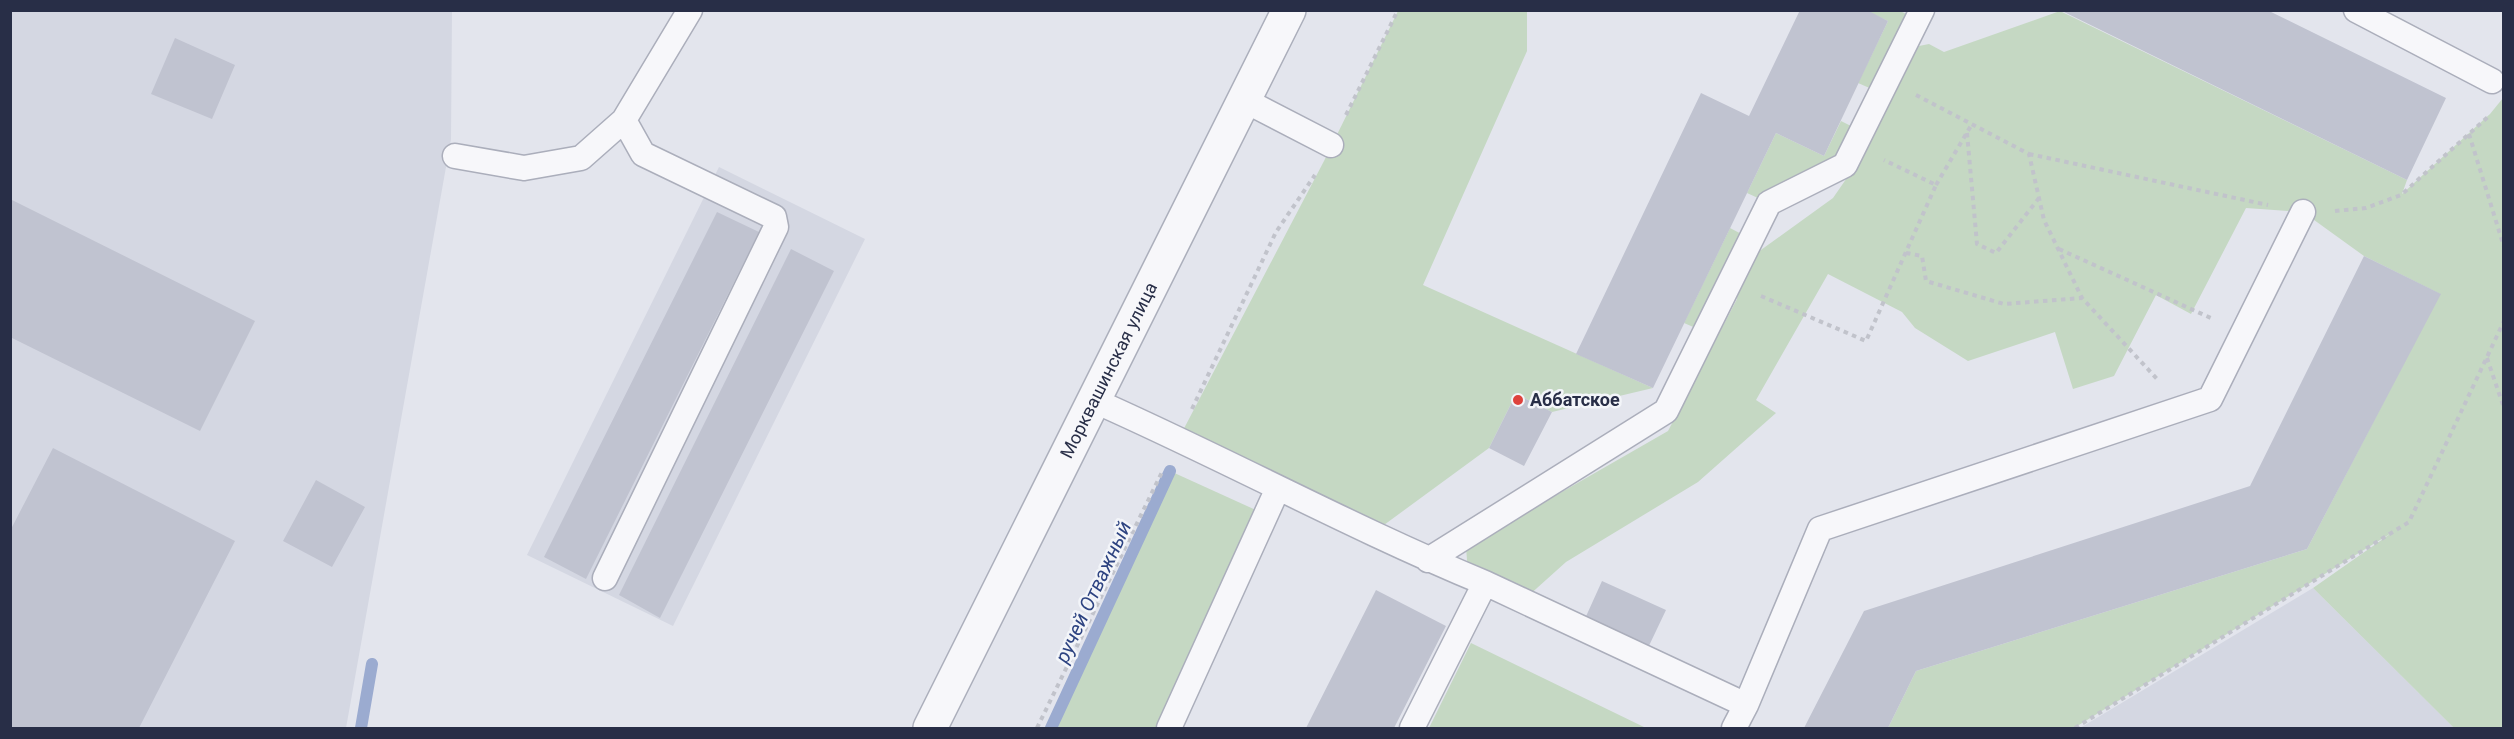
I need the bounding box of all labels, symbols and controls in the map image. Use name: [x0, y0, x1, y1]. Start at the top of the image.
street label: Морквашинская улица: [1056, 279, 1161, 461]
place label: Аббатское: [1530, 389, 1620, 410]
marker: Аббатское: [1511, 393, 1525, 407]
water label: ручей Отважный: [1049, 517, 1136, 668]

